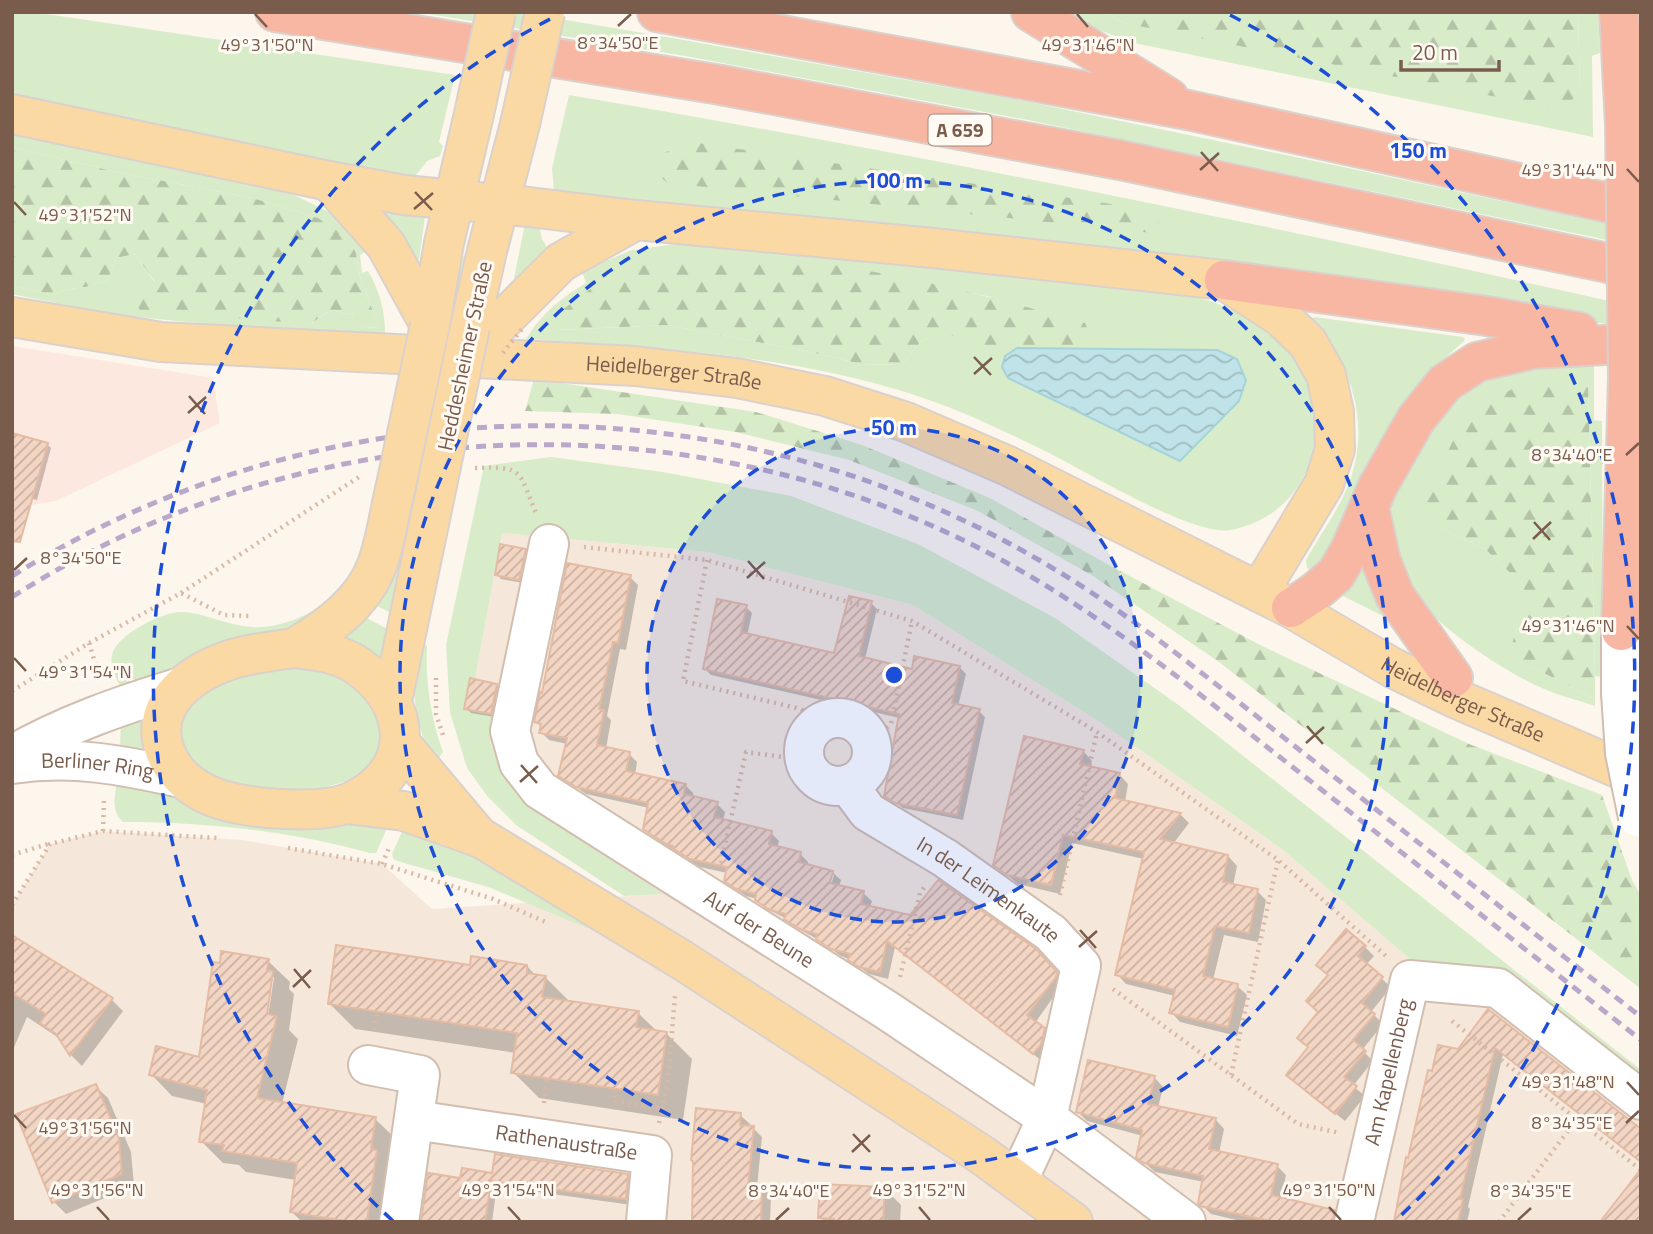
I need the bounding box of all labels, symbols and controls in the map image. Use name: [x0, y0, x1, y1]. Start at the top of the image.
scale bar: [1401, 28, 1499, 72]
text: 8°34'50"E: [578, 29, 658, 56]
text: 49°31'50"N: [220, 31, 314, 58]
text: 49°31'46"N: [1041, 31, 1135, 58]
text: 20 m: [1412, 36, 1458, 68]
road number: A 659: [928, 114, 992, 146]
text: 150 m: [1389, 134, 1447, 166]
text: 49°31'44"N: [1521, 156, 1615, 183]
text: 100 m: [865, 164, 923, 196]
text: 49°31'52"N: [38, 201, 132, 228]
street label: Heddesheimer Straße: [428, 258, 500, 453]
street label: Heidelberger Straße: [585, 347, 765, 398]
text: 50 m: [871, 411, 917, 443]
text: 8°34'40"E: [1532, 441, 1612, 468]
text: 8°34'50"E: [41, 544, 121, 571]
text: 49°31'46"N: [1521, 612, 1615, 639]
street label: Heidelberger Straße: [1375, 647, 1550, 750]
text: 49°31'54"N: [38, 658, 132, 685]
centre of rings: [882, 663, 906, 687]
street label: Berliner Ring: [40, 744, 157, 787]
street label: In der Leimenkaute: [911, 828, 1069, 949]
street label: Auf der Beune: [698, 881, 821, 975]
street label: Am Kapellenberg: [1355, 995, 1420, 1148]
text: 49°31'48"N: [1521, 1068, 1615, 1095]
text: 8°34'35"E: [1532, 1109, 1612, 1136]
text: 49°31'56"N: [38, 1114, 132, 1141]
street label: Rathenaustraße: [493, 1115, 640, 1168]
text: 49°31'56"N: [50, 1176, 144, 1203]
text: 49°31'54"N: [461, 1176, 555, 1203]
text: 49°31'52"N: [872, 1176, 966, 1203]
text: 49°31'50"N: [1282, 1176, 1376, 1203]
text: 8°34'40"E: [749, 1177, 829, 1204]
text: 8°34'35"E: [1491, 1177, 1571, 1204]

